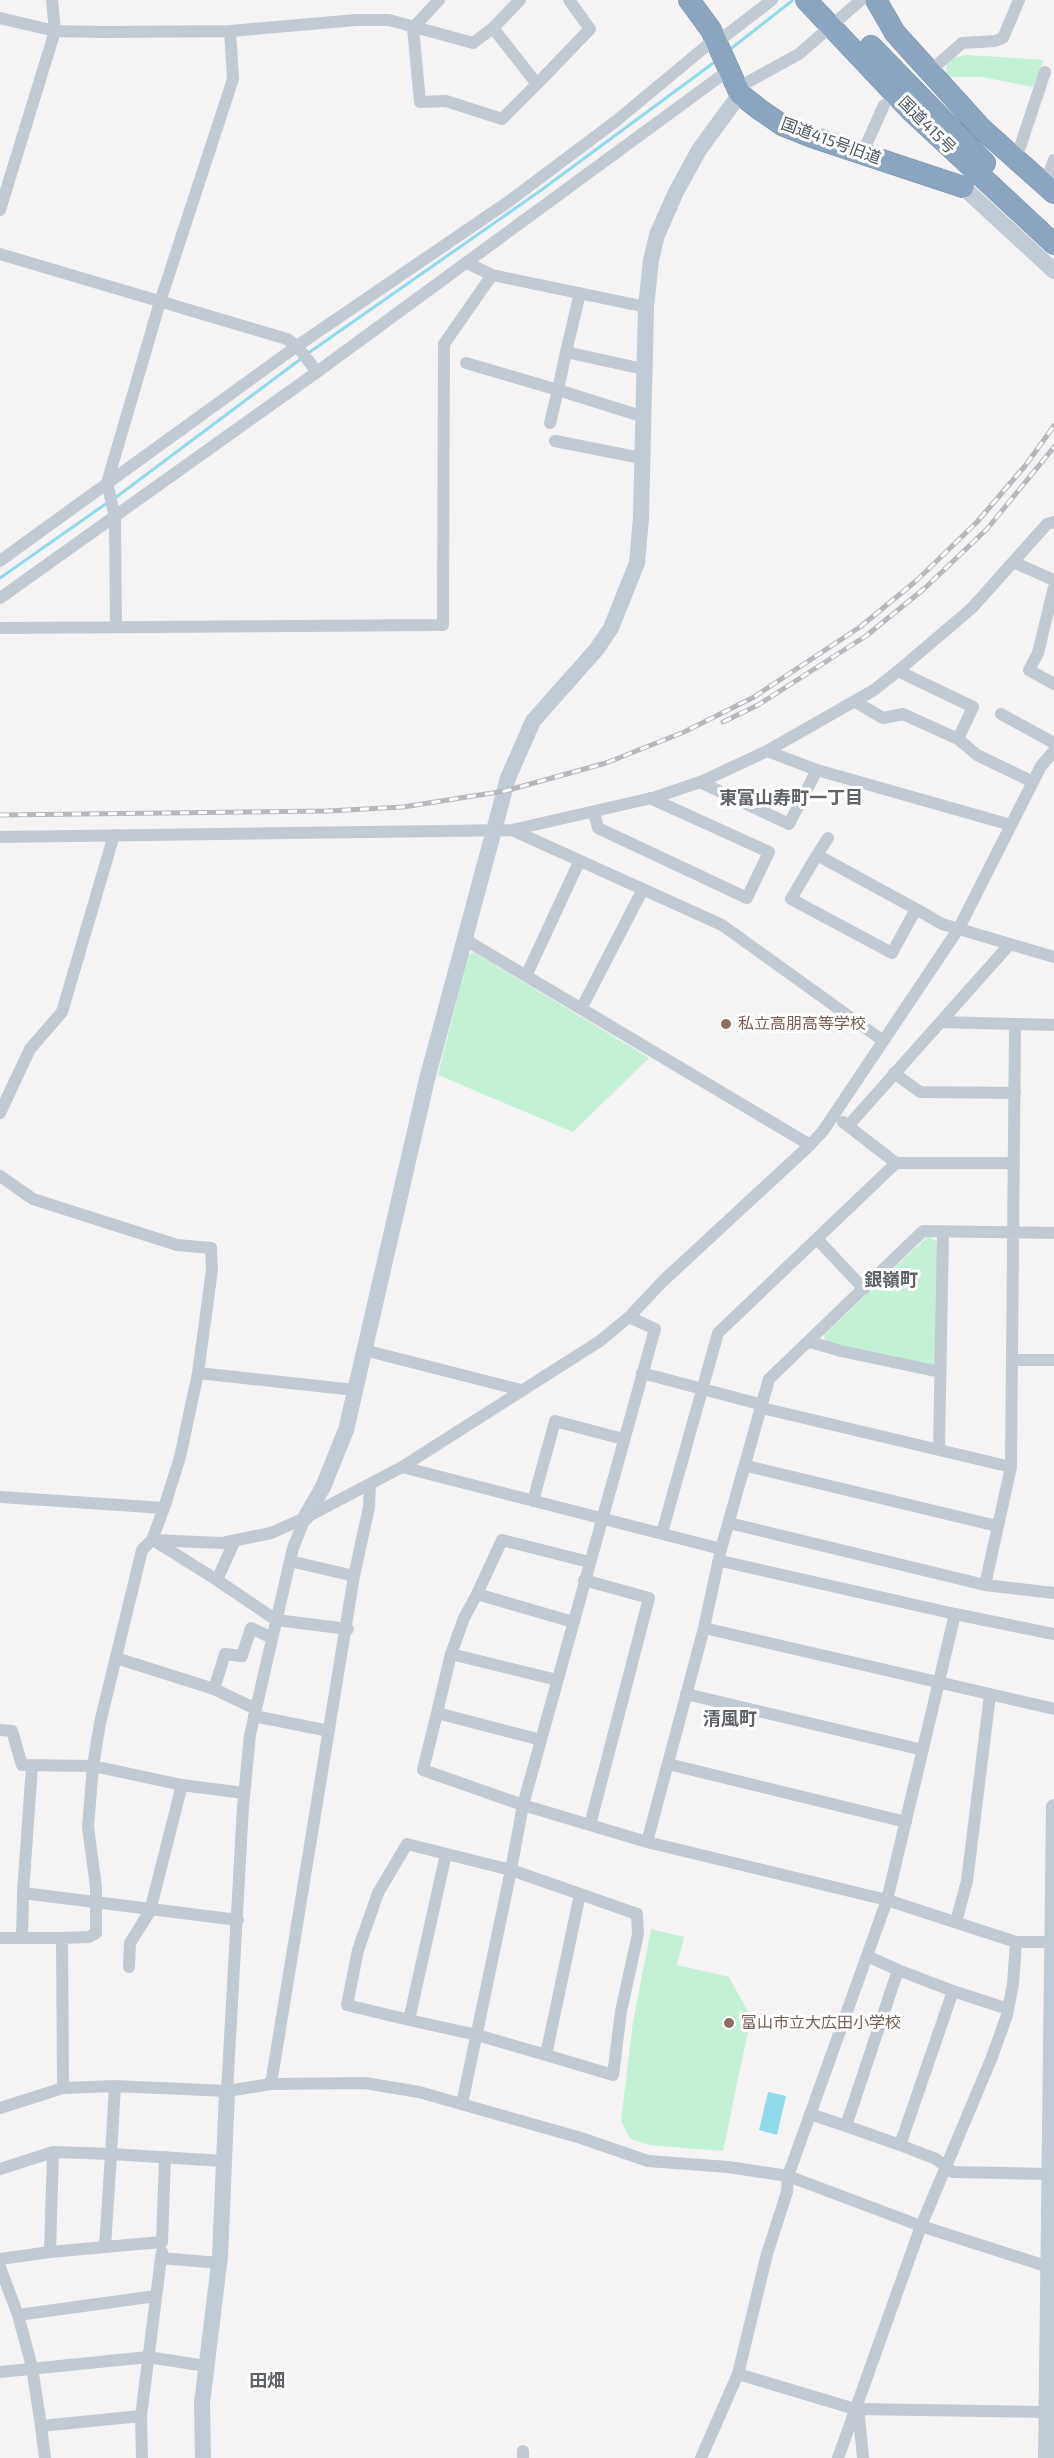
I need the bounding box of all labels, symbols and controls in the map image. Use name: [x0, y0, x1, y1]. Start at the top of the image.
street label: 国道415号: [894, 92, 960, 158]
street label: 国道415号旧道: [778, 114, 884, 168]
district label: 東富山寿町一丁目: [719, 787, 863, 809]
place label: 私立高朋高等学校: [738, 1014, 866, 1034]
marker: 私立高朋高等学校: [719, 1017, 733, 1031]
district label: 銀嶺町: [864, 1269, 918, 1291]
district label: 清風町: [703, 1708, 757, 1730]
place label: 富山市立大広田小学校: [741, 2013, 901, 2033]
marker: 富山市立大広田小学校: [722, 2016, 736, 2030]
district label: 田畑: [249, 2370, 285, 2392]

